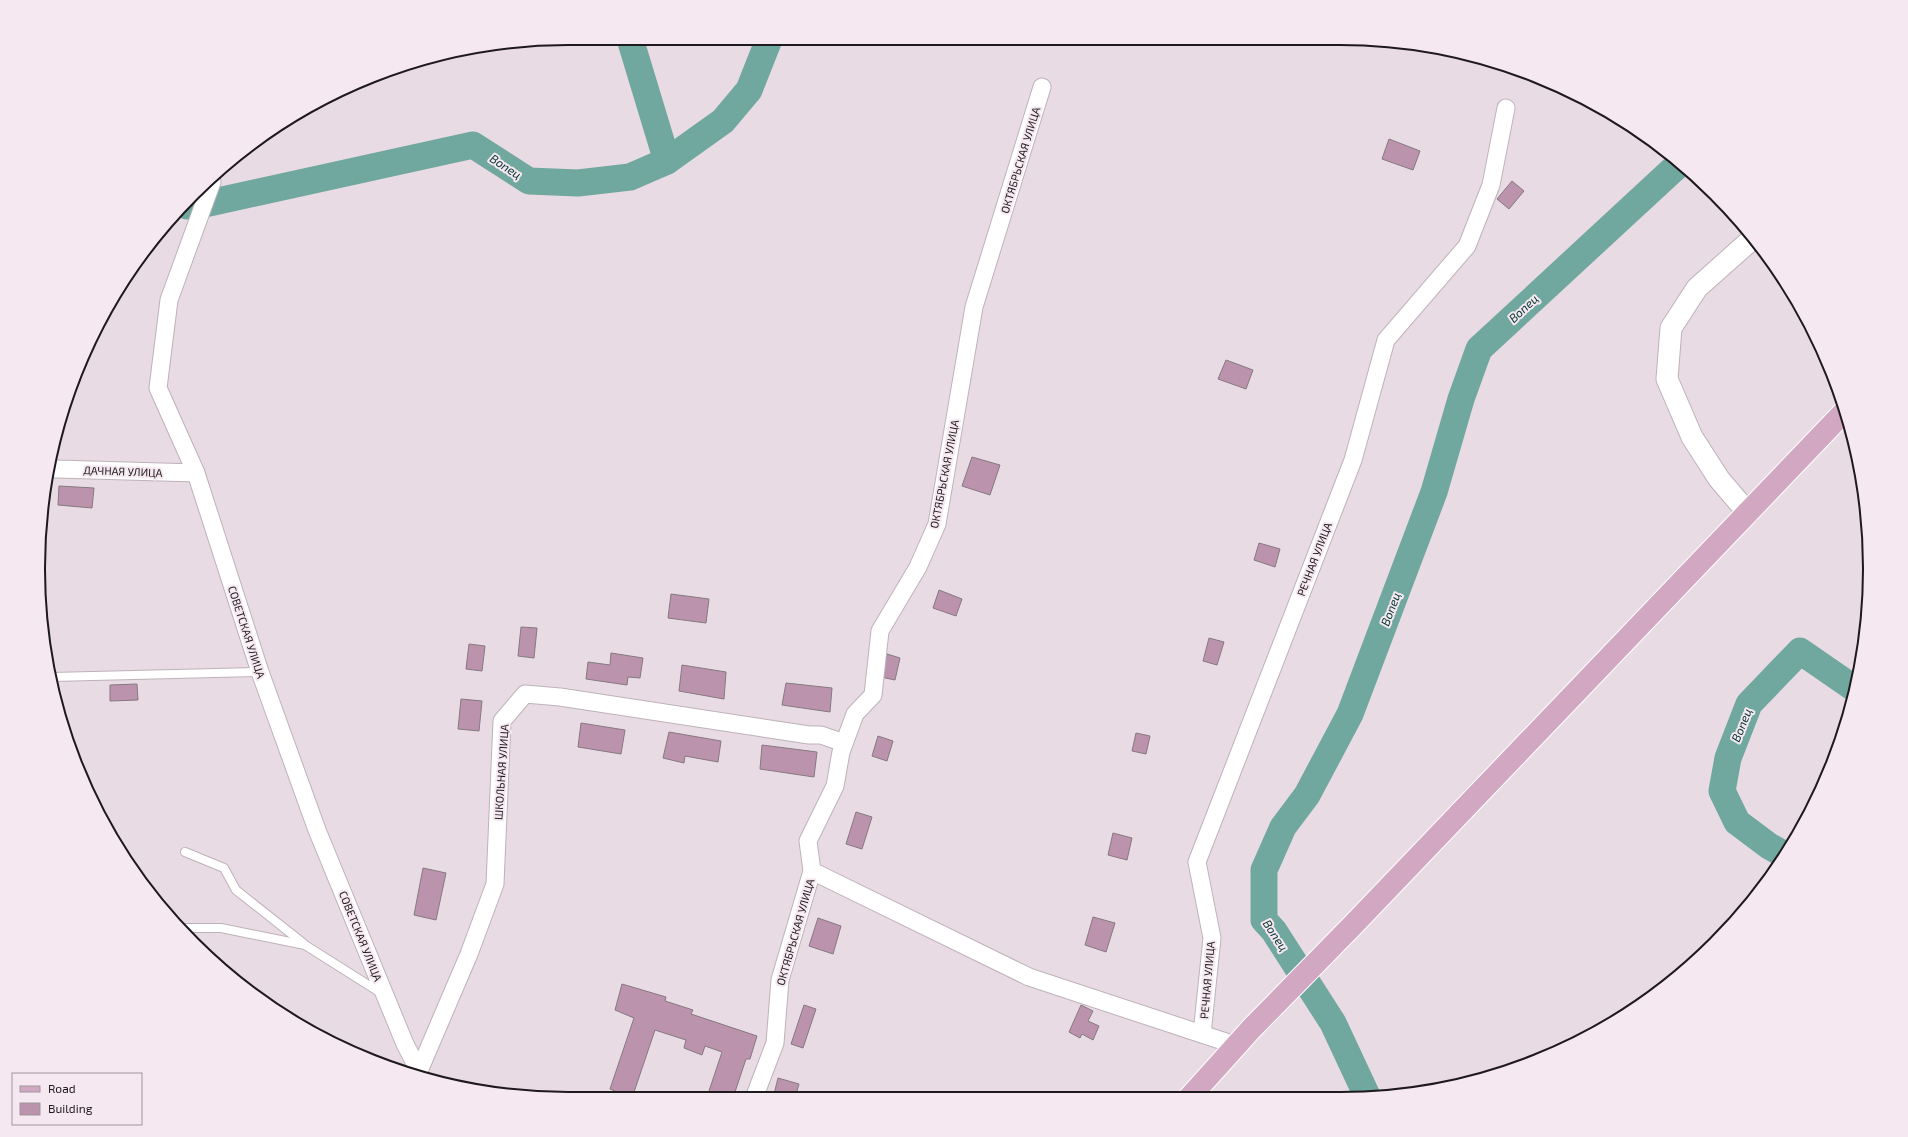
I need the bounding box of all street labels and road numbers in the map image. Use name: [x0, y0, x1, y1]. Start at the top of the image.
street label: ОКТЯБРЬСКАЯ УЛИЦА: [998, 105, 1042, 215]
street label: ОКТЯБРЬСКАЯ УЛИЦА: [927, 418, 961, 529]
street label: ДАЧНАЯ УЛИЦА: [83, 463, 163, 479]
street label: РЕЧНАЯ УЛИЦА: [1294, 520, 1334, 598]
street label: СОВЕТСКАЯ УЛИЦА: [226, 584, 268, 680]
street label: ШКОЛЬНАЯ УЛИЦА: [491, 724, 511, 820]
street label: ОКТЯБРЬСКАЯ УЛИЦА: [774, 877, 817, 987]
street label: СОВЕТСКАЯ УЛИЦА: [337, 889, 385, 983]
street label: РЕЧНАЯ УЛИЦА: [1197, 941, 1217, 1019]

